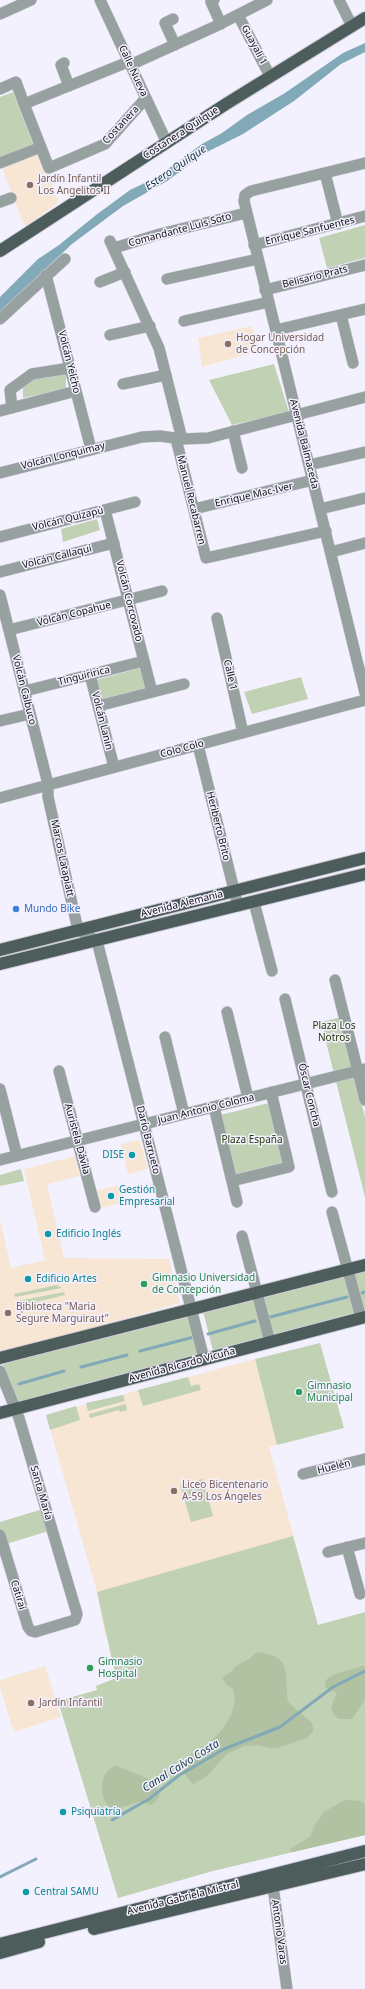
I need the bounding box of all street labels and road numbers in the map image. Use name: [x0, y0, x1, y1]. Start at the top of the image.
street label: Guayalí 1: [239, 23, 269, 67]
street label: Calle Nueva: [116, 43, 150, 99]
street label: Costanera: [100, 103, 142, 147]
street label: Costanera Quilque: [141, 104, 221, 162]
street label: Comandante Luis Soto: [127, 211, 233, 249]
street label: Enrique Sanfuentes: [264, 214, 356, 248]
street label: Belisario Prats: [281, 263, 349, 291]
street label: Volcán Yelcho: [55, 329, 83, 395]
street label: Avenida Balmaceda: [287, 398, 321, 490]
street label: Volcán Lonquimay: [20, 440, 106, 472]
street label: Manuel Recabarren: [174, 454, 208, 546]
street label: Enrique Mac-Iver: [214, 480, 294, 510]
street label: Volcán Quizapú: [31, 504, 105, 534]
street label: Volcán Callaqui: [21, 543, 93, 571]
street label: Volcán Corcovado: [113, 559, 145, 643]
street label: Volcán Copahue: [36, 599, 112, 629]
street label: Volcán Calbuco: [10, 654, 38, 726]
street label: Calle 1: [221, 659, 239, 691]
street label: Tinguiririca: [57, 664, 111, 688]
street label: Volcán Lanin: [89, 691, 115, 751]
street label: Colo Colo: [159, 737, 205, 761]
street label: Heriberto Brito: [204, 790, 232, 862]
street label: Marcos Latapiatt: [48, 818, 76, 898]
street label: Avenida Alemania: [140, 888, 224, 920]
street label: Óscar Concha: [295, 1062, 323, 1128]
street label: Juan Antonio Coloma: [157, 1091, 255, 1127]
street label: Auristela Dávila: [62, 1102, 92, 1176]
street label: Darío Barrueto: [134, 1105, 162, 1175]
street label: Avenida Ricardo Vicuña: [128, 1345, 236, 1385]
street label: Huelén: [316, 1457, 352, 1477]
street label: Santa María: [28, 1464, 54, 1522]
street label: Catirai: [8, 1579, 28, 1611]
street label: Avenida Gabriela Mistral: [126, 1878, 240, 1918]
street label: Antonio Varas: [269, 1899, 289, 1965]

